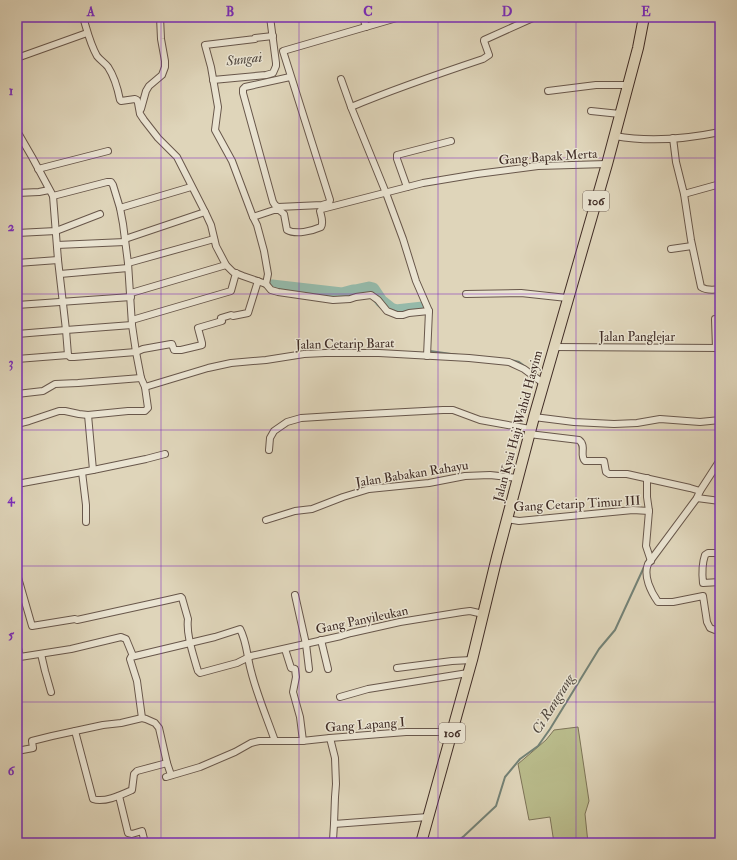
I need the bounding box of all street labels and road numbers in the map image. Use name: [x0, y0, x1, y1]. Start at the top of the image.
street label: Gang Bapak Merta: [498, 146, 599, 169]
road number: 106: [583, 191, 609, 211]
street label: Jalan Panglejar: [598, 329, 675, 345]
street label: Jalan Cetarip Barat: [294, 335, 395, 354]
street label: Jalan Kyai Haji Wahid Hasyim: [490, 349, 547, 505]
street label: Jalan Babakan Rahayu: [353, 457, 470, 492]
street label: Gang Cetarip Timur III: [513, 493, 641, 516]
street label: Gang Panyileukan: [314, 602, 410, 639]
street label: Gang Lapang I: [325, 714, 405, 737]
road number: 106: [439, 723, 465, 743]

